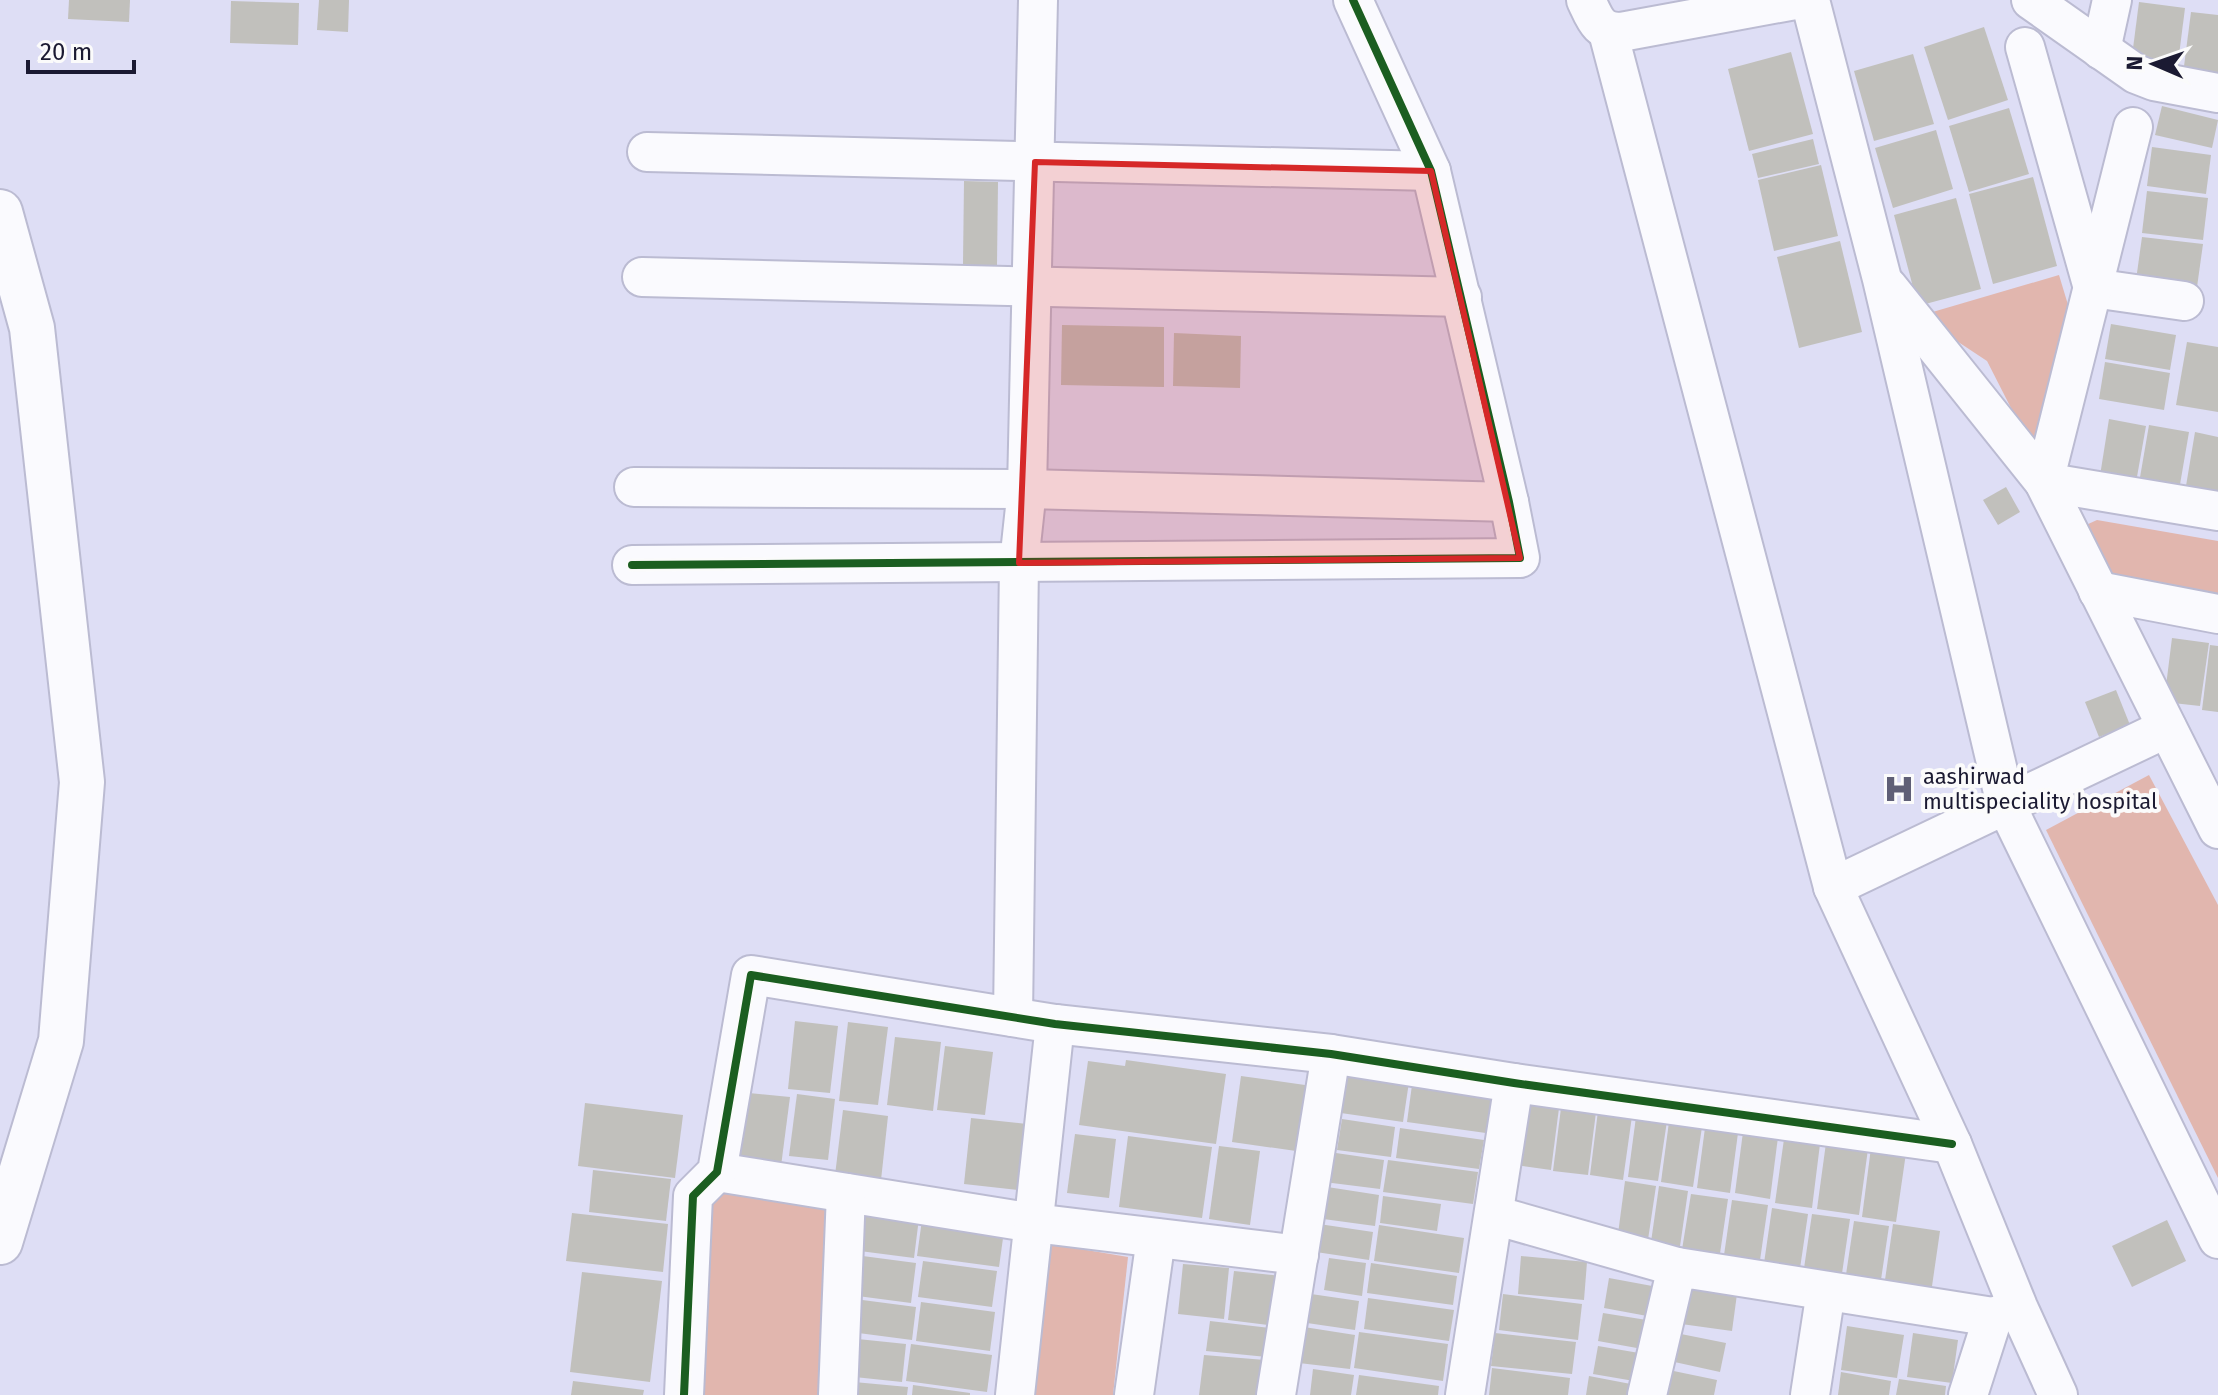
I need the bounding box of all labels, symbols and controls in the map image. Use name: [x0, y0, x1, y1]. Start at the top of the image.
scale bar: [28, 24, 134, 74]
north arrow: [2114, 24, 2194, 104]
text: 20 m: [40, 38, 92, 66]
text: N: [2121, 56, 2148, 71]
place label: aashirwad multispeciality hospital: [1923, 763, 2157, 815]
hospital icon: aashirwad multispeciality hospital: [1882, 772, 1916, 806]

